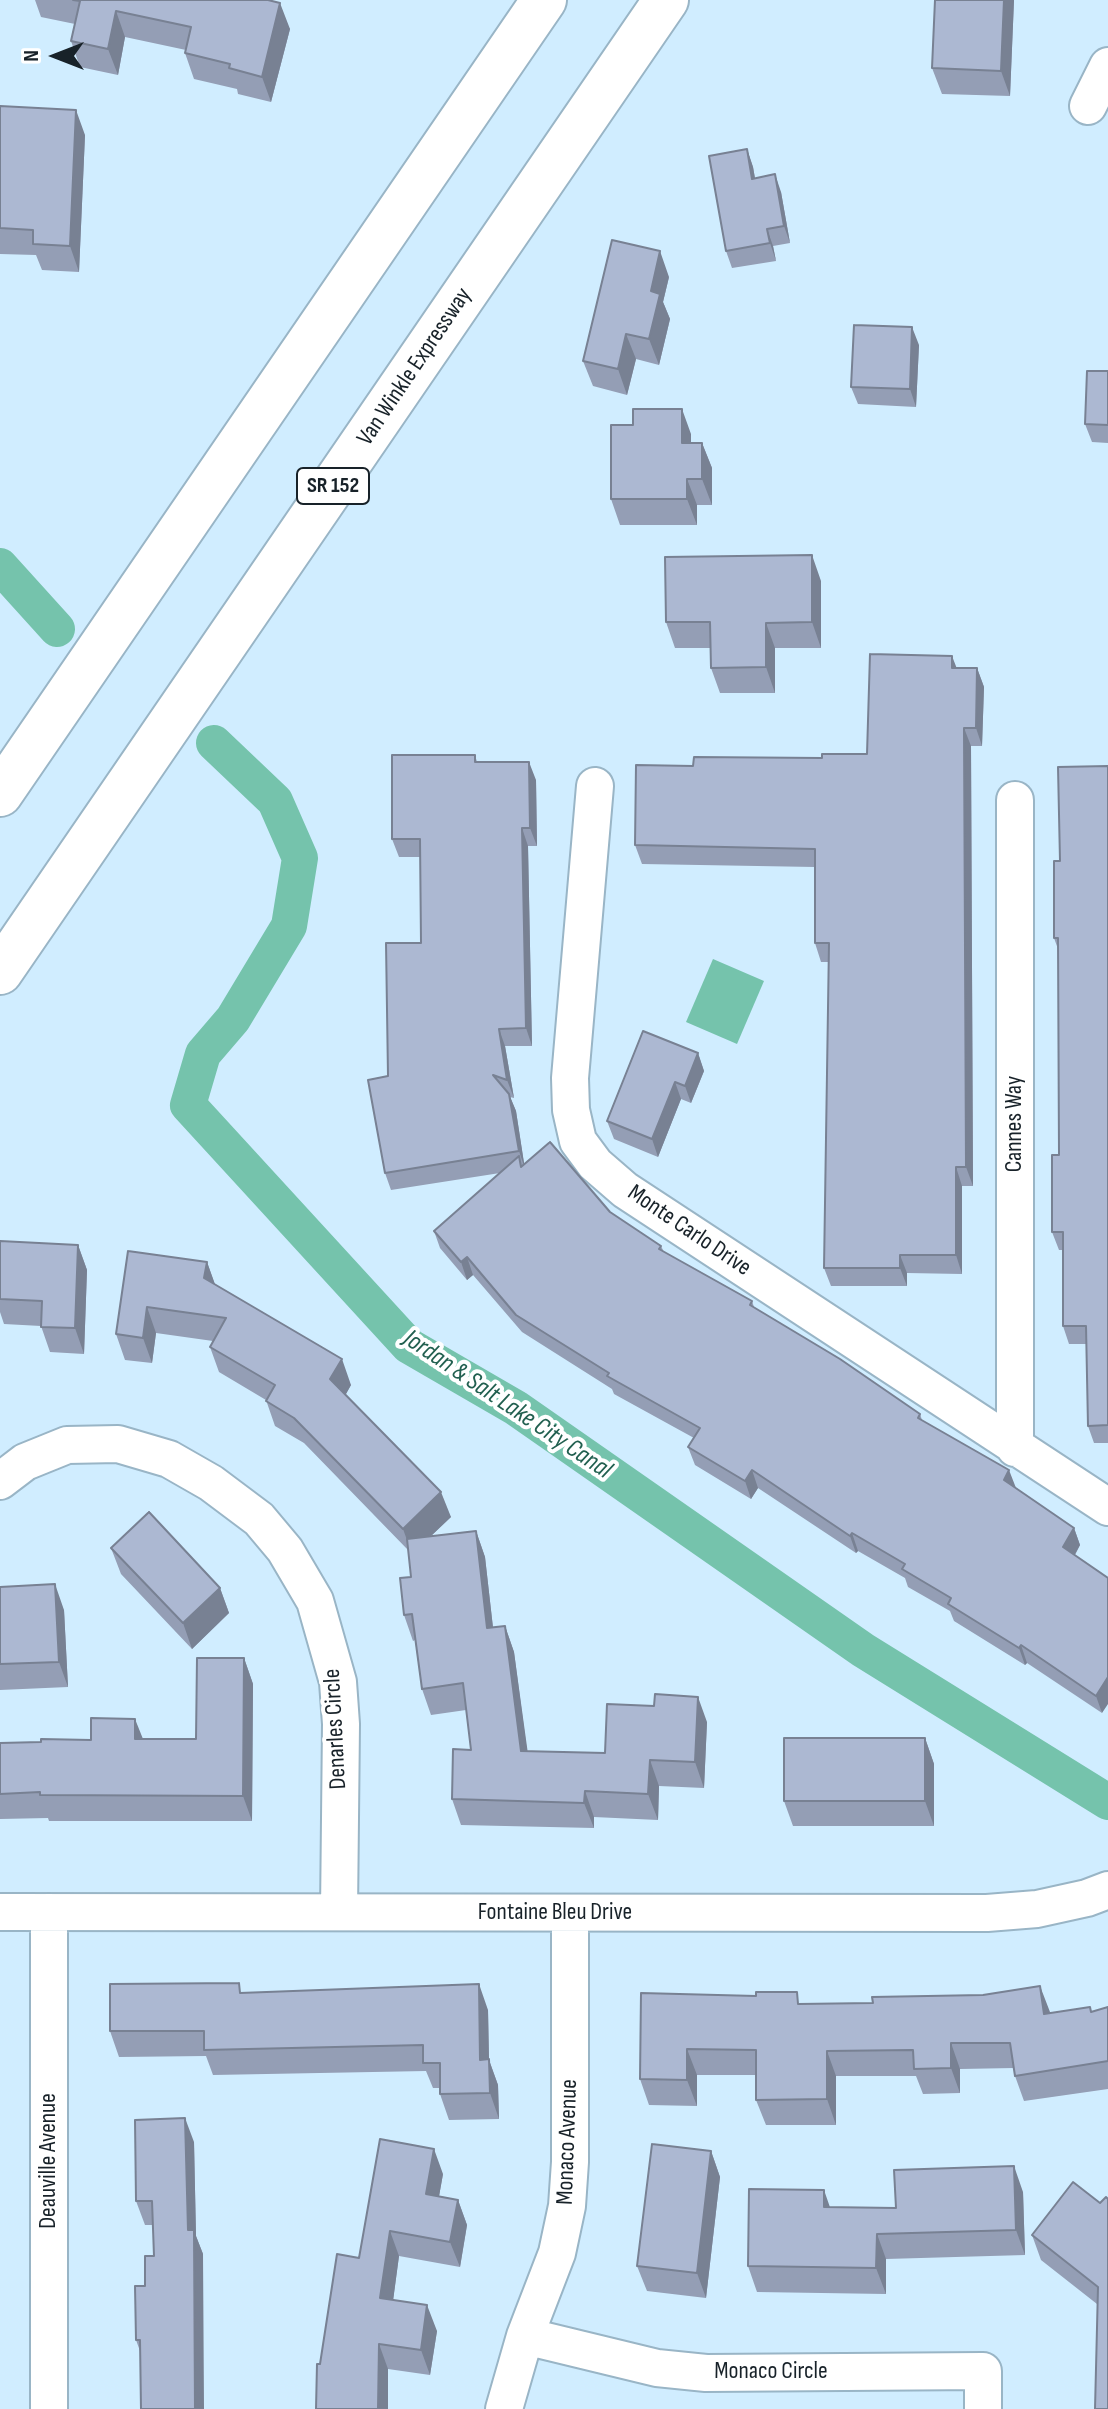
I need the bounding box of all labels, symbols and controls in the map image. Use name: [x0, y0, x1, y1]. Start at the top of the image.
north arrow: [16, 16, 96, 96]
text: N: [18, 50, 45, 62]
street label: Van Winkle Expressway: [352, 283, 478, 451]
road number: SR 152: [297, 468, 369, 504]
street label: Cannes Way: [1001, 1076, 1029, 1172]
street label: Monte Carlo Drive: [622, 1179, 756, 1283]
water label: Jordan & Salt Lake City Canal: [397, 1324, 617, 1486]
street label: Denarles Circle: [318, 1668, 354, 1790]
street label: Fontaine Bleu Drive: [478, 1899, 632, 1927]
street label: Monaco Avenue: [551, 2079, 585, 2205]
street label: Deauville Avenue: [35, 2093, 63, 2229]
street label: Monaco Circle: [714, 2358, 828, 2386]

